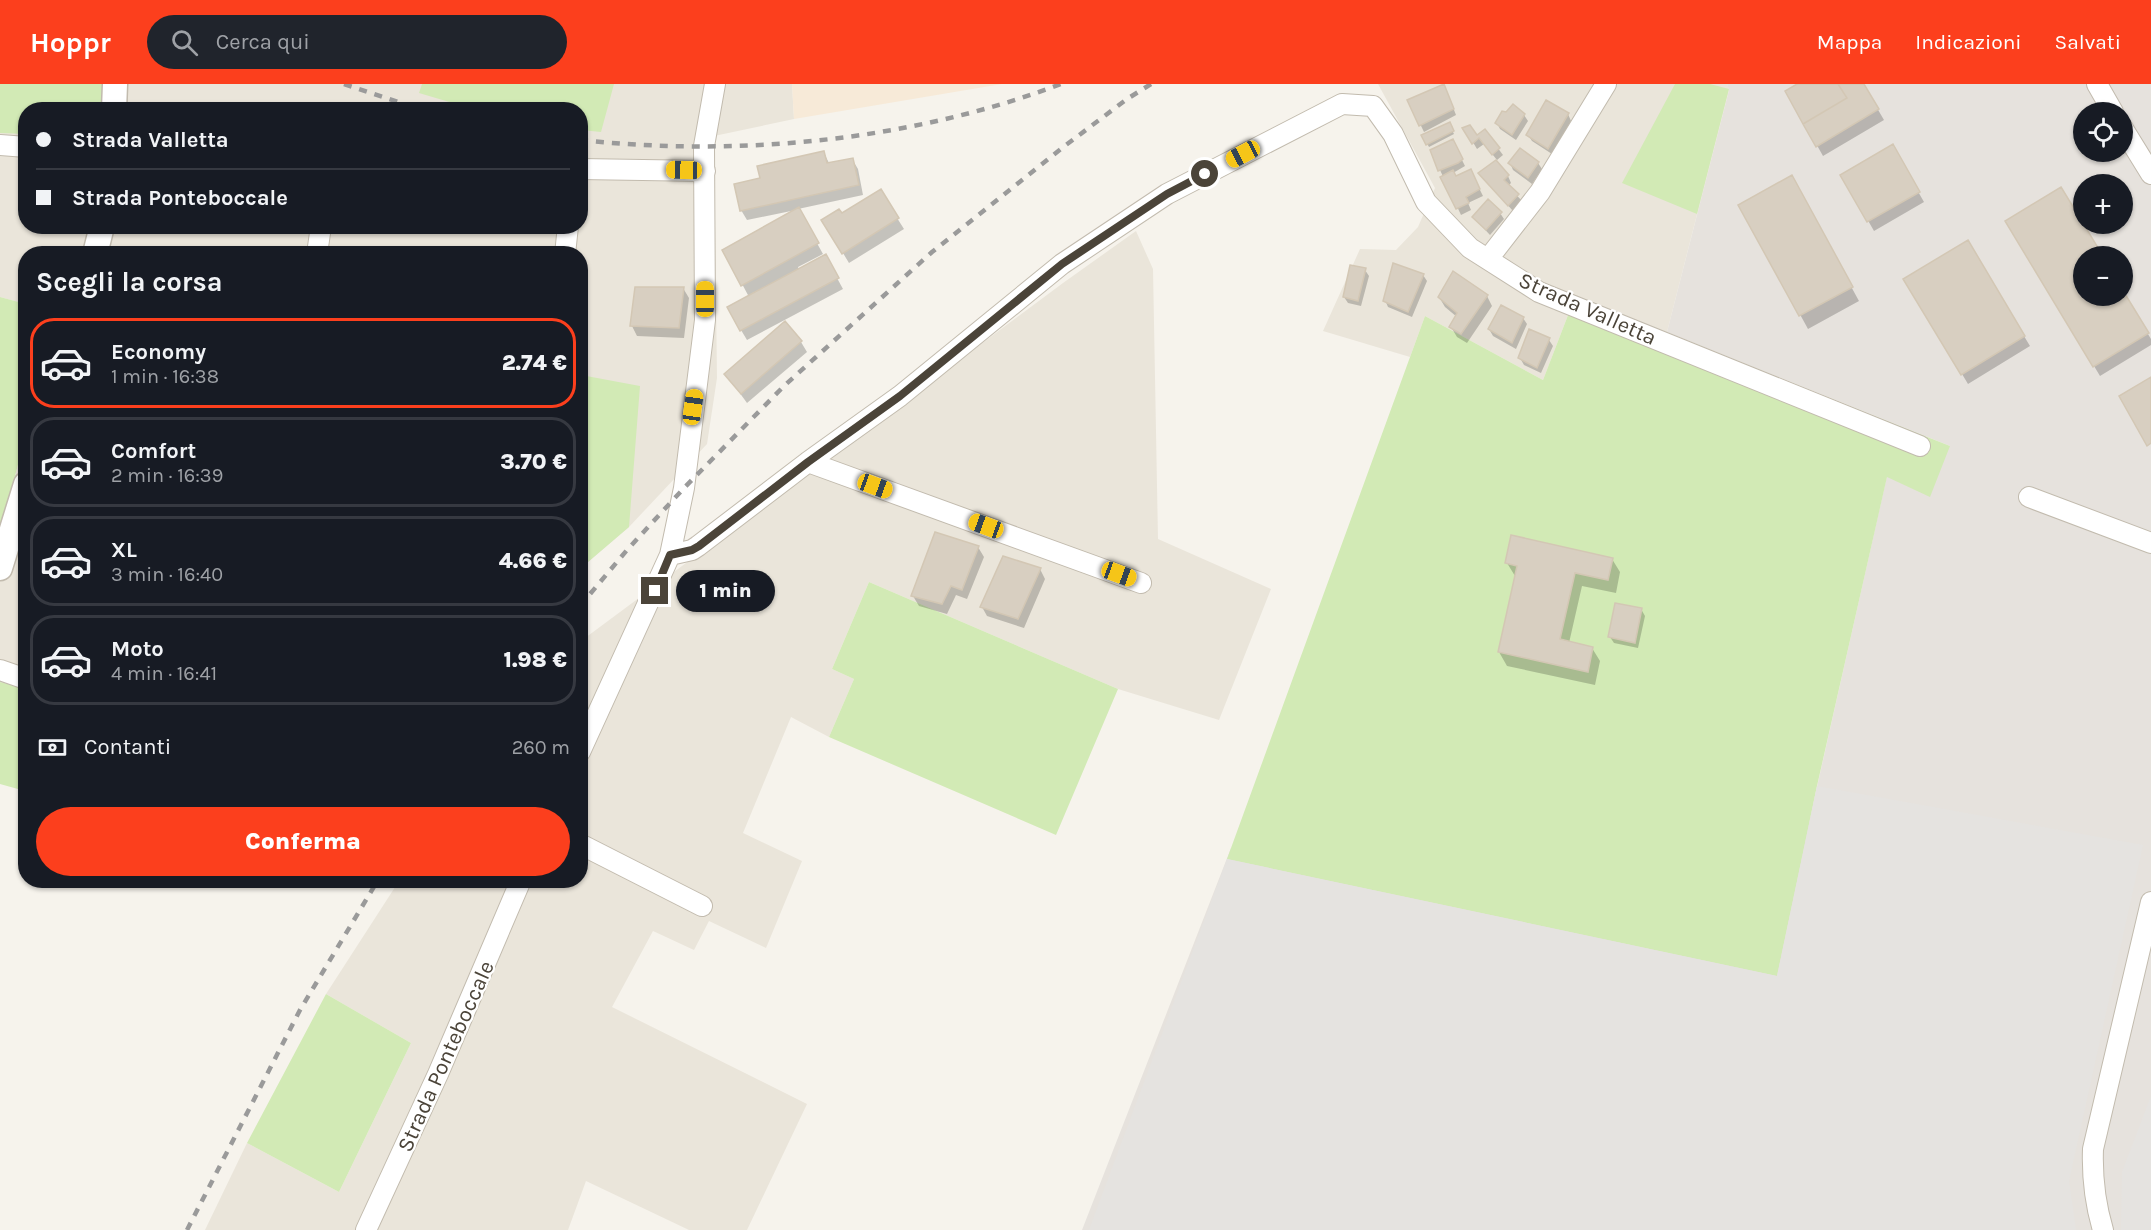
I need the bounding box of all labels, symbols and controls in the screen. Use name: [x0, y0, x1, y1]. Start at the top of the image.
search box: [147, 15, 567, 69]
text: Hoppr: [30, 26, 111, 59]
icon: search: [168, 26, 201, 59]
text: Cerca qui: [216, 29, 310, 55]
text: Mappa: [1817, 30, 1882, 54]
text: Indicazioni: [1915, 30, 2022, 54]
text: Salvati: [2055, 30, 2121, 54]
map controls: [2073, 102, 2133, 306]
button: locate: [2073, 102, 2133, 162]
text: Strada Valletta: [72, 127, 229, 153]
car: [1223, 138, 1263, 170]
route start: [1191, 160, 1218, 187]
car: [666, 161, 702, 179]
button: +: [2073, 174, 2133, 234]
text: Strada Ponteboccale: [72, 185, 288, 211]
button: −: [2073, 246, 2133, 306]
text: Scegli la corsa: [36, 266, 223, 298]
street label: Strada Valletta: [1515, 267, 1661, 351]
car: [696, 281, 714, 317]
icon: car: [39, 336, 93, 390]
text: Economy: [111, 339, 206, 365]
text: 2.74 €: [502, 350, 567, 376]
text: 1 min · 16:38: [111, 365, 219, 388]
car: [682, 388, 704, 426]
icon: car: [39, 435, 93, 489]
text: Comfort: [111, 438, 196, 464]
text: 3.70 €: [500, 449, 567, 475]
text: 2 min · 16:39: [111, 464, 223, 487]
car: [855, 471, 895, 501]
car: [966, 511, 1006, 541]
icon: car: [39, 534, 93, 588]
text: XL: [111, 537, 137, 563]
text: 4.66 €: [499, 548, 567, 574]
car: [1099, 559, 1139, 589]
text: 3 min · 16:40: [111, 563, 223, 586]
callout: 1 min: [676, 570, 775, 612]
route end: [641, 577, 668, 604]
text: 1 min: [699, 579, 752, 602]
icon: car: [39, 633, 93, 687]
text: Moto: [111, 636, 164, 662]
text: 1.98 €: [504, 647, 567, 673]
text: 4 min · 16:41: [111, 662, 217, 685]
icon: cash: [36, 731, 69, 764]
text: Contanti: [84, 734, 171, 760]
text: 260 m: [512, 736, 570, 759]
button: Conferma: [36, 807, 570, 876]
street label: Strada Ponteboccale: [392, 957, 500, 1156]

